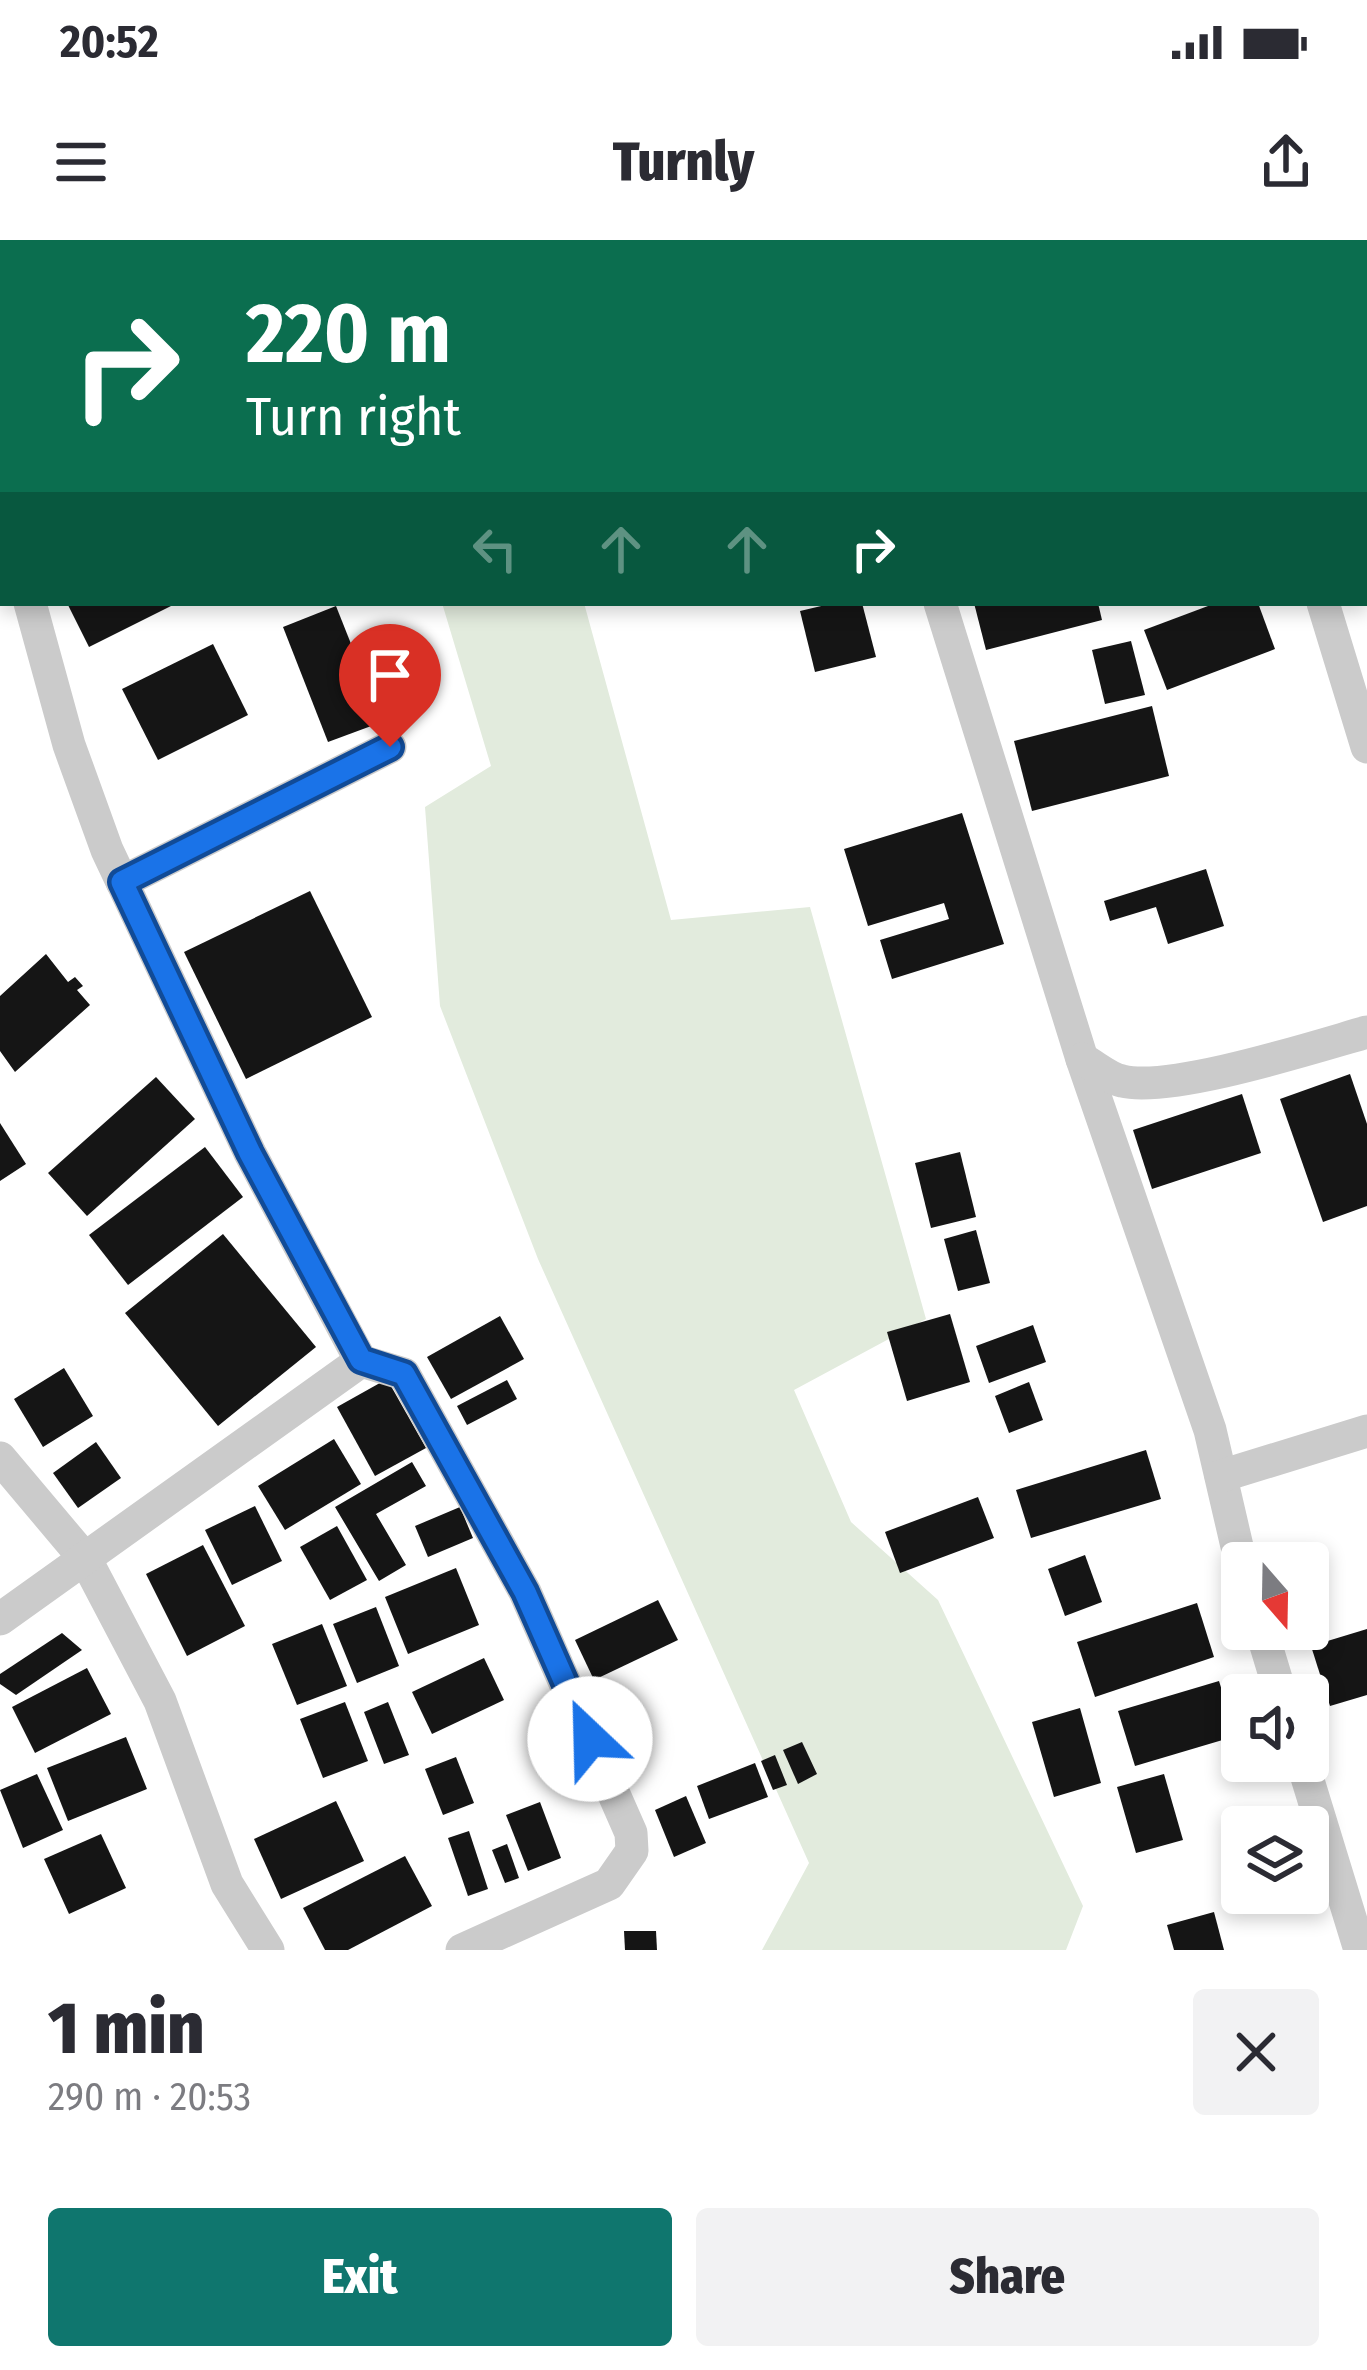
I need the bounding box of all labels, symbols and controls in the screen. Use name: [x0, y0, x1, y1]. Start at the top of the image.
text: 20:52: [60, 15, 158, 69]
icon: menu: [48, 129, 114, 195]
icon: share: [1253, 129, 1319, 195]
text: Turnly: [613, 130, 754, 194]
text: 220 m: [246, 283, 451, 384]
icon: right: [48, 288, 204, 444]
text: Turn right: [246, 385, 461, 449]
icon: left: [462, 516, 528, 582]
icon: ahead: [588, 516, 654, 582]
icon: ahead: [714, 516, 780, 582]
icon: right: [840, 516, 906, 582]
pin: [339, 624, 441, 747]
icon: arrive: [357, 642, 423, 708]
north arrow: [1221, 1542, 1329, 1650]
map controls: [1221, 1542, 1329, 1914]
button: sound: [1221, 1674, 1329, 1782]
position arrow: [527, 1676, 653, 1802]
button: layers: [1221, 1806, 1329, 1914]
text: 1 min: [48, 1986, 205, 2072]
button: close: [1193, 1989, 1319, 2115]
text: 290 m · 20:53: [48, 2074, 251, 2120]
button: Exit: [48, 2208, 672, 2346]
button: Share: [696, 2208, 1319, 2346]

